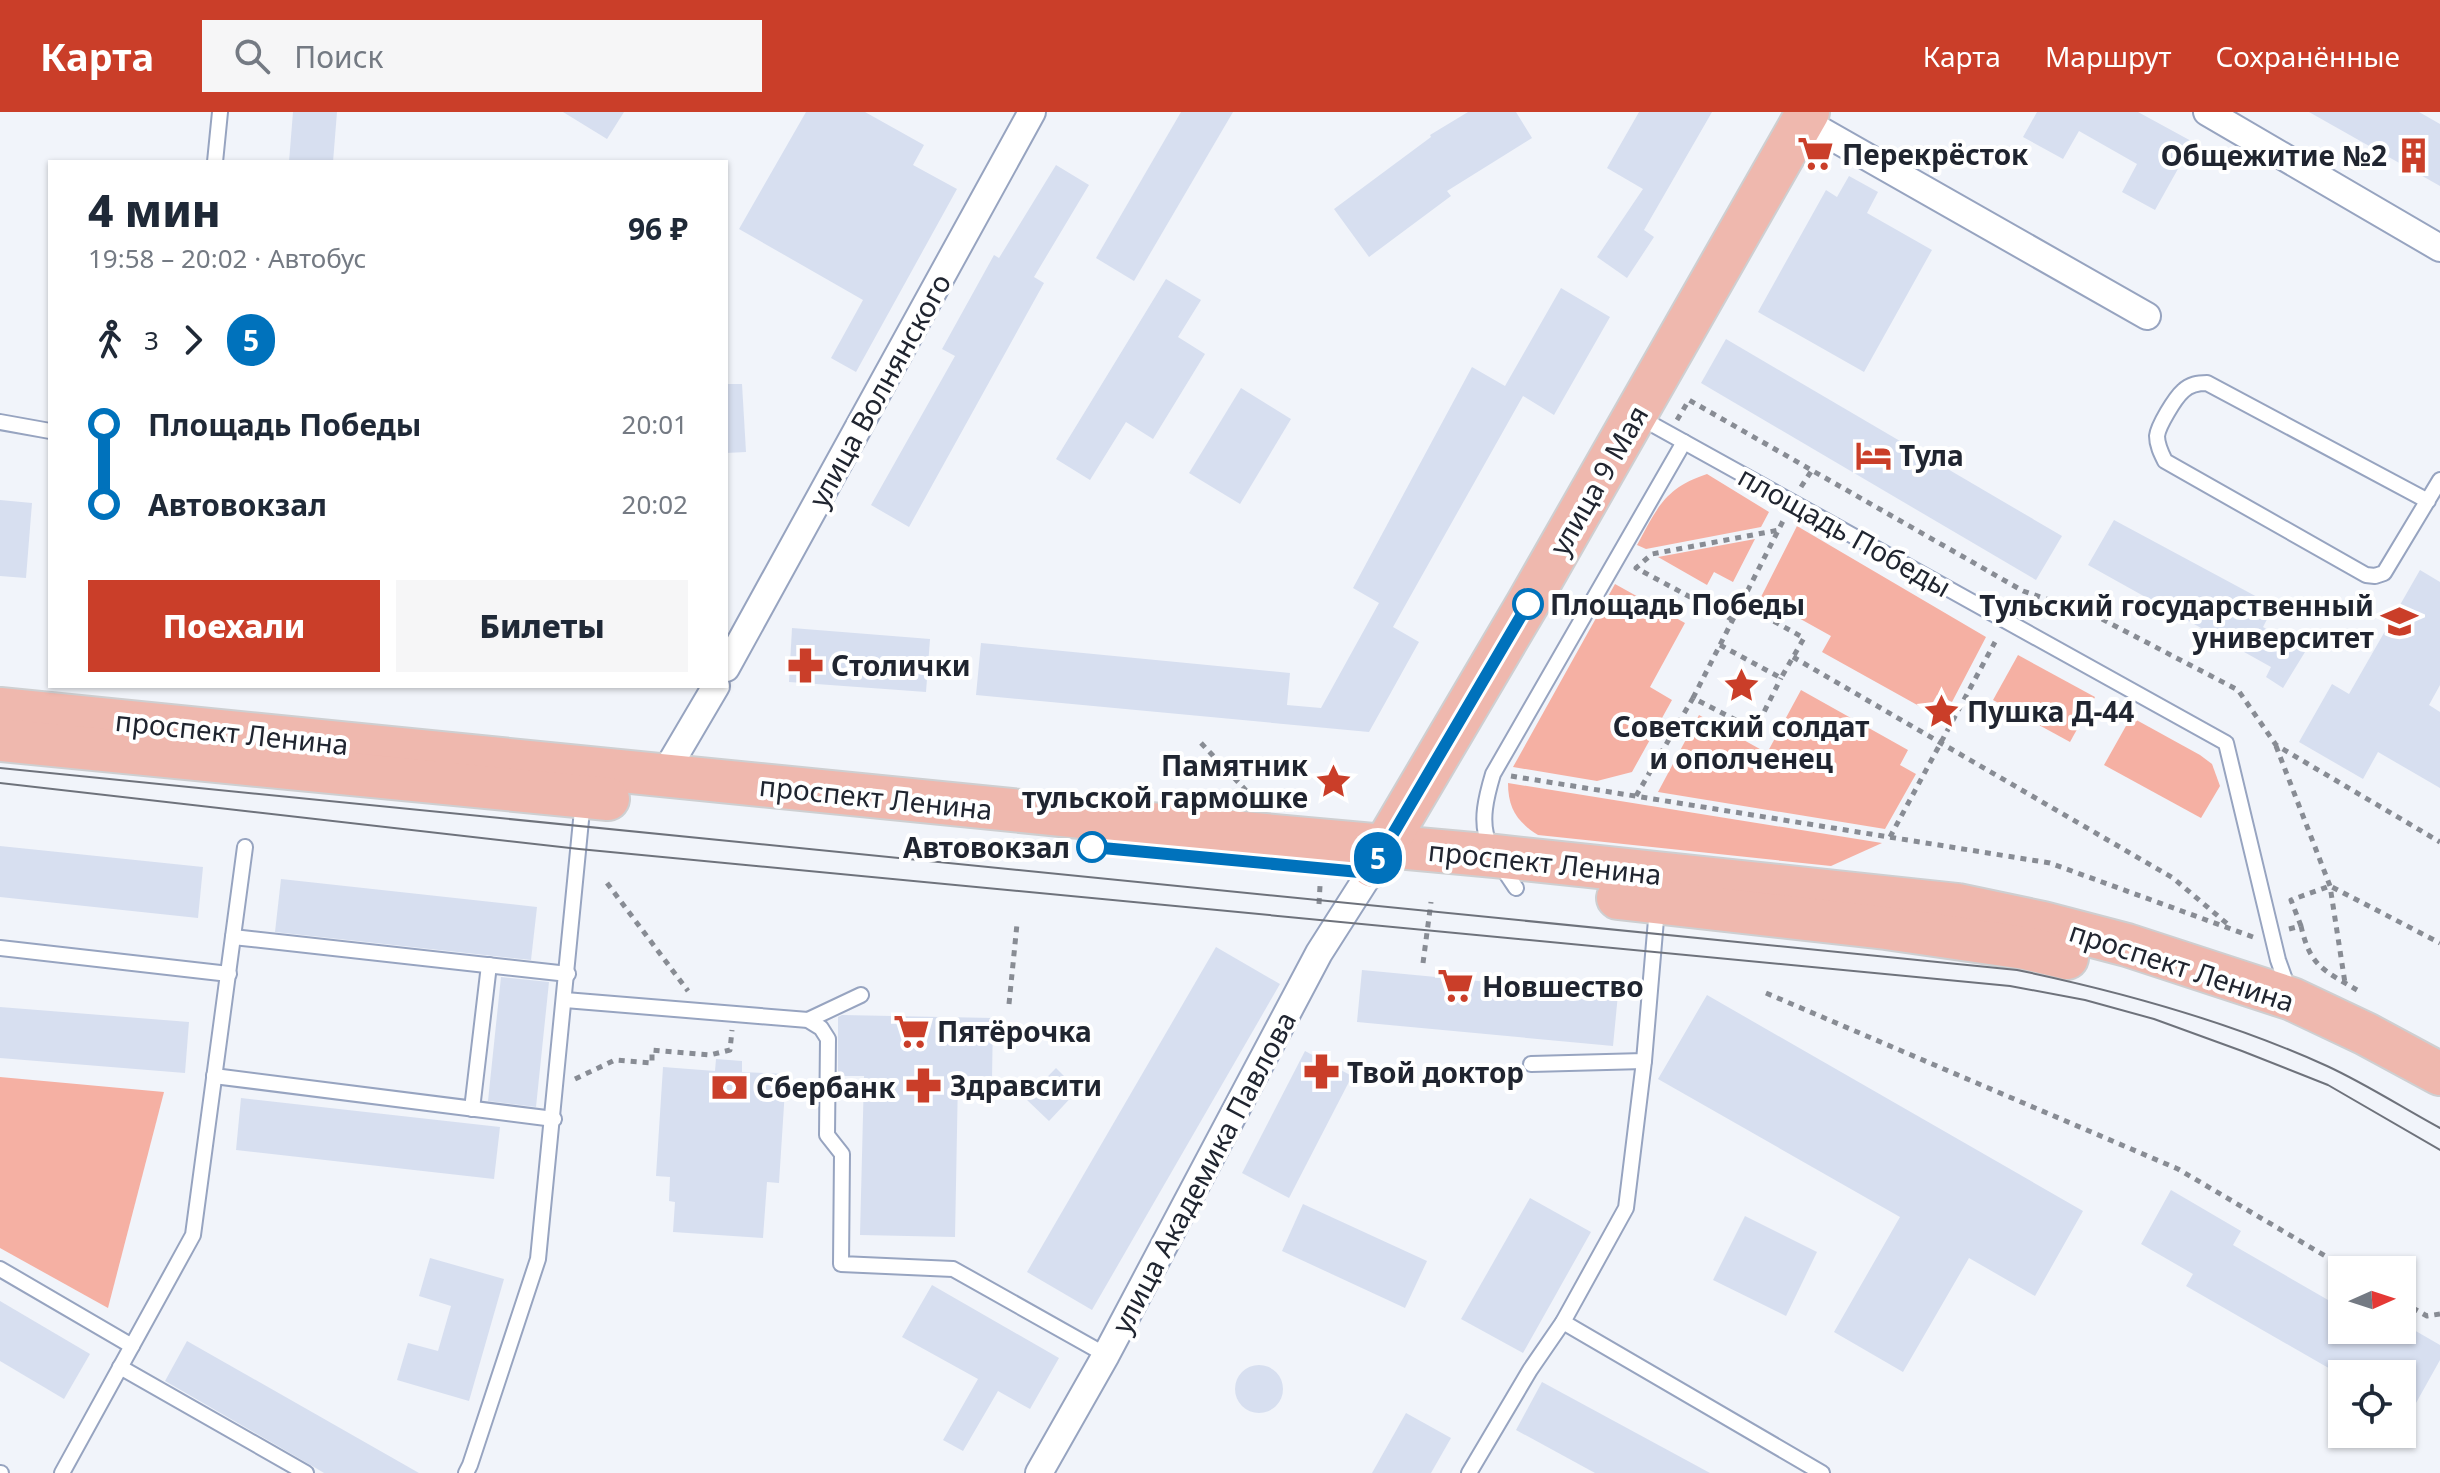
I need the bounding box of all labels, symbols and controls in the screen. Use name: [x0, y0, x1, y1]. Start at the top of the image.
search box: [202, 20, 762, 92]
text: Карта: [40, 30, 154, 82]
icon: search: [230, 34, 274, 78]
text: Поиск: [294, 36, 383, 77]
text: Карта: [1923, 37, 2001, 75]
text: Маршрут: [2045, 37, 2171, 75]
text: Сохранённые: [2215, 37, 2400, 75]
supermarket icon: Перекрёсток: [1797, 135, 1835, 173]
place label: Перекрёсток: [1842, 135, 2029, 173]
place label: Общежитие №2: [2161, 136, 2387, 174]
building icon: Общежитие №2: [2394, 136, 2432, 174]
text: 4 мин: [88, 180, 221, 240]
text: 96 ₽: [628, 208, 688, 249]
text: 19:58 – 20:02 · Автобус: [88, 240, 366, 276]
street label: улица Волнянского: [799, 266, 959, 514]
icon: walk: [88, 318, 132, 362]
icon: forward: [171, 318, 215, 362]
text: 5: [243, 321, 259, 359]
text: 3: [144, 322, 159, 358]
street label: улица 9 Мая: [1540, 398, 1656, 562]
text: Площадь Победы: [148, 404, 421, 445]
text: 20:01: [622, 406, 688, 442]
hotel icon: Тула: [1854, 436, 1892, 474]
place label: Тула: [1899, 436, 1964, 474]
street label: площадь Победы: [1732, 457, 1958, 605]
text: Автовокзал: [148, 484, 327, 525]
text: 20:02: [622, 486, 688, 522]
button: Поехали: [88, 580, 380, 672]
button: Билеты: [396, 580, 688, 672]
place label: Площадь Победы: [1550, 585, 1805, 623]
place label: Тульский государственный университет: [1979, 586, 2374, 656]
marker: Площадь Победы: [1513, 589, 1543, 619]
school or university icon: Тульский государственный университет: [2381, 602, 2419, 640]
pharmacy icon: Столички: [786, 646, 824, 684]
place label: Столички: [831, 646, 971, 684]
place icon: Советский солдат и ополченец: [1722, 667, 1760, 705]
place icon: Пушка Д-44: [1922, 692, 1960, 730]
place label: Пушка Д-44: [1967, 692, 2134, 730]
street label: проспект Ленина: [113, 701, 351, 763]
place label: Советский солдат и ополченец: [1613, 707, 1869, 777]
place label: Памятник тульской гармошке: [1022, 746, 1309, 816]
place icon: Памятник тульской гармошке: [1315, 762, 1353, 800]
street label: проспект Ленина: [757, 766, 995, 828]
place label: Автовокзал: [903, 828, 1070, 866]
street label: проспект Ленина: [1426, 831, 1664, 893]
marker: Автовокзал: [1077, 832, 1107, 862]
line badge: 5: [1352, 832, 1404, 884]
text: 5: [1370, 839, 1386, 877]
street label: проспект Ленина: [2065, 912, 2299, 1020]
supermarket icon: Новшество: [1437, 967, 1475, 1005]
place label: Новшество: [1482, 967, 1644, 1005]
street label: улица Академика Павлова: [1102, 1005, 1304, 1339]
supermarket icon: Пятёрочка: [892, 1012, 930, 1050]
place label: Пятёрочка: [937, 1012, 1092, 1050]
pharmacy icon: Твой доктор: [1302, 1053, 1340, 1091]
place label: Твой доктор: [1347, 1053, 1524, 1091]
pharmacy icon: Здравсити: [905, 1066, 943, 1104]
place label: Здравсити: [950, 1066, 1102, 1104]
bank icon: Сбербанк: [711, 1068, 749, 1106]
place label: Сбербанк: [756, 1068, 896, 1106]
north arrow: [2328, 1256, 2416, 1344]
map controls: [2328, 1256, 2416, 1448]
button: locate: [2328, 1360, 2416, 1448]

